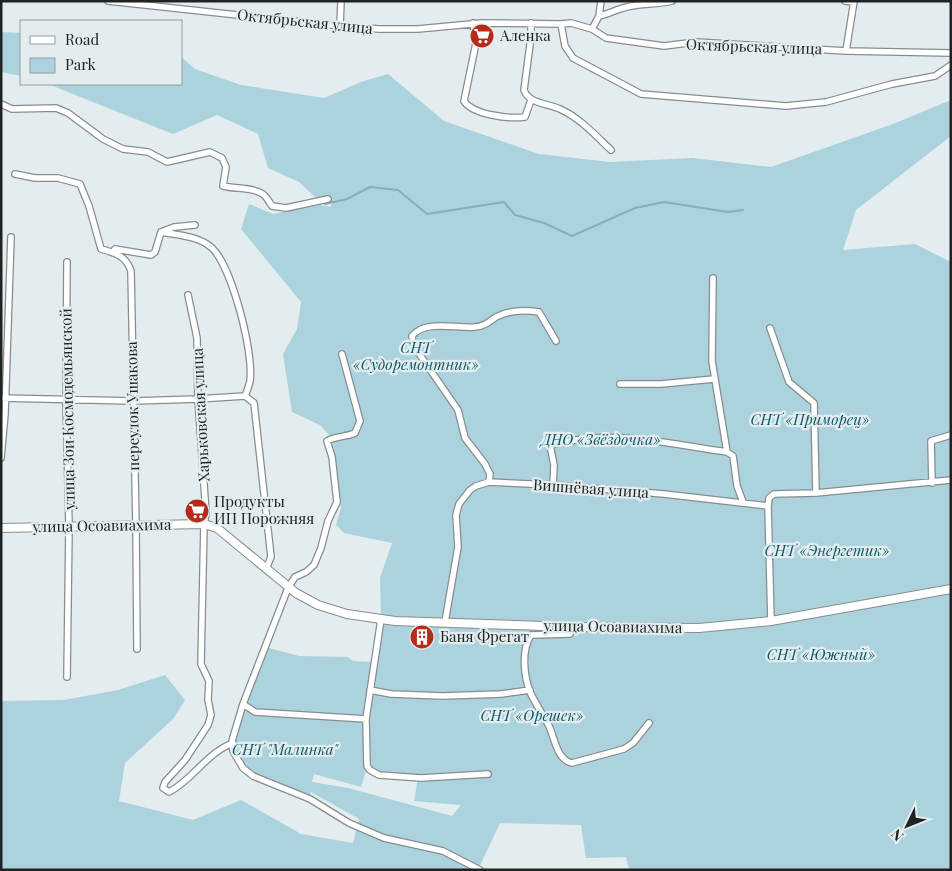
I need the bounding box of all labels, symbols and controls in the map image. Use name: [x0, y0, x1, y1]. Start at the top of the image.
street label: Октябрьская улица: [236, 4, 374, 38]
legend: [20, 20, 182, 85]
supermarket icon: Аленка: [469, 23, 495, 49]
place label: Аленка: [499, 25, 551, 45]
text: Road: [65, 29, 99, 49]
street label: Октябрьская улица: [686, 34, 823, 58]
text: Park: [65, 54, 97, 74]
street label: улица Зои Космодемьянской: [55, 308, 79, 511]
park label: СНТ «Судоремонтник»: [353, 337, 479, 374]
street label: переулок Ушакова: [121, 341, 143, 471]
street label: Харьковская улица: [186, 347, 213, 482]
park label: СНТ «Приморец»: [751, 409, 870, 429]
park label: ДНО «Звёздочка»: [538, 429, 661, 449]
street label: Вишнёвая улица: [532, 474, 650, 502]
place label: Продукты ИП Порожняя: [214, 491, 314, 528]
supermarket icon: Продукты ИП Порожняя: [184, 498, 210, 524]
street label: улица Осоавиахима: [31, 514, 172, 536]
park label: СНТ «Энергетик»: [764, 540, 890, 560]
street label: улица Осоавиахима: [543, 615, 683, 637]
building icon: Баня Фрегат: [409, 624, 435, 650]
place label: Баня Фрегат: [440, 626, 529, 646]
park label: СНТ «Южный»: [767, 644, 875, 664]
park label: СНТ «Орешек»: [480, 705, 584, 725]
park label: СНТ "Малинка": [232, 739, 339, 759]
north arrow: [882, 801, 932, 851]
text: N: [887, 825, 908, 845]

